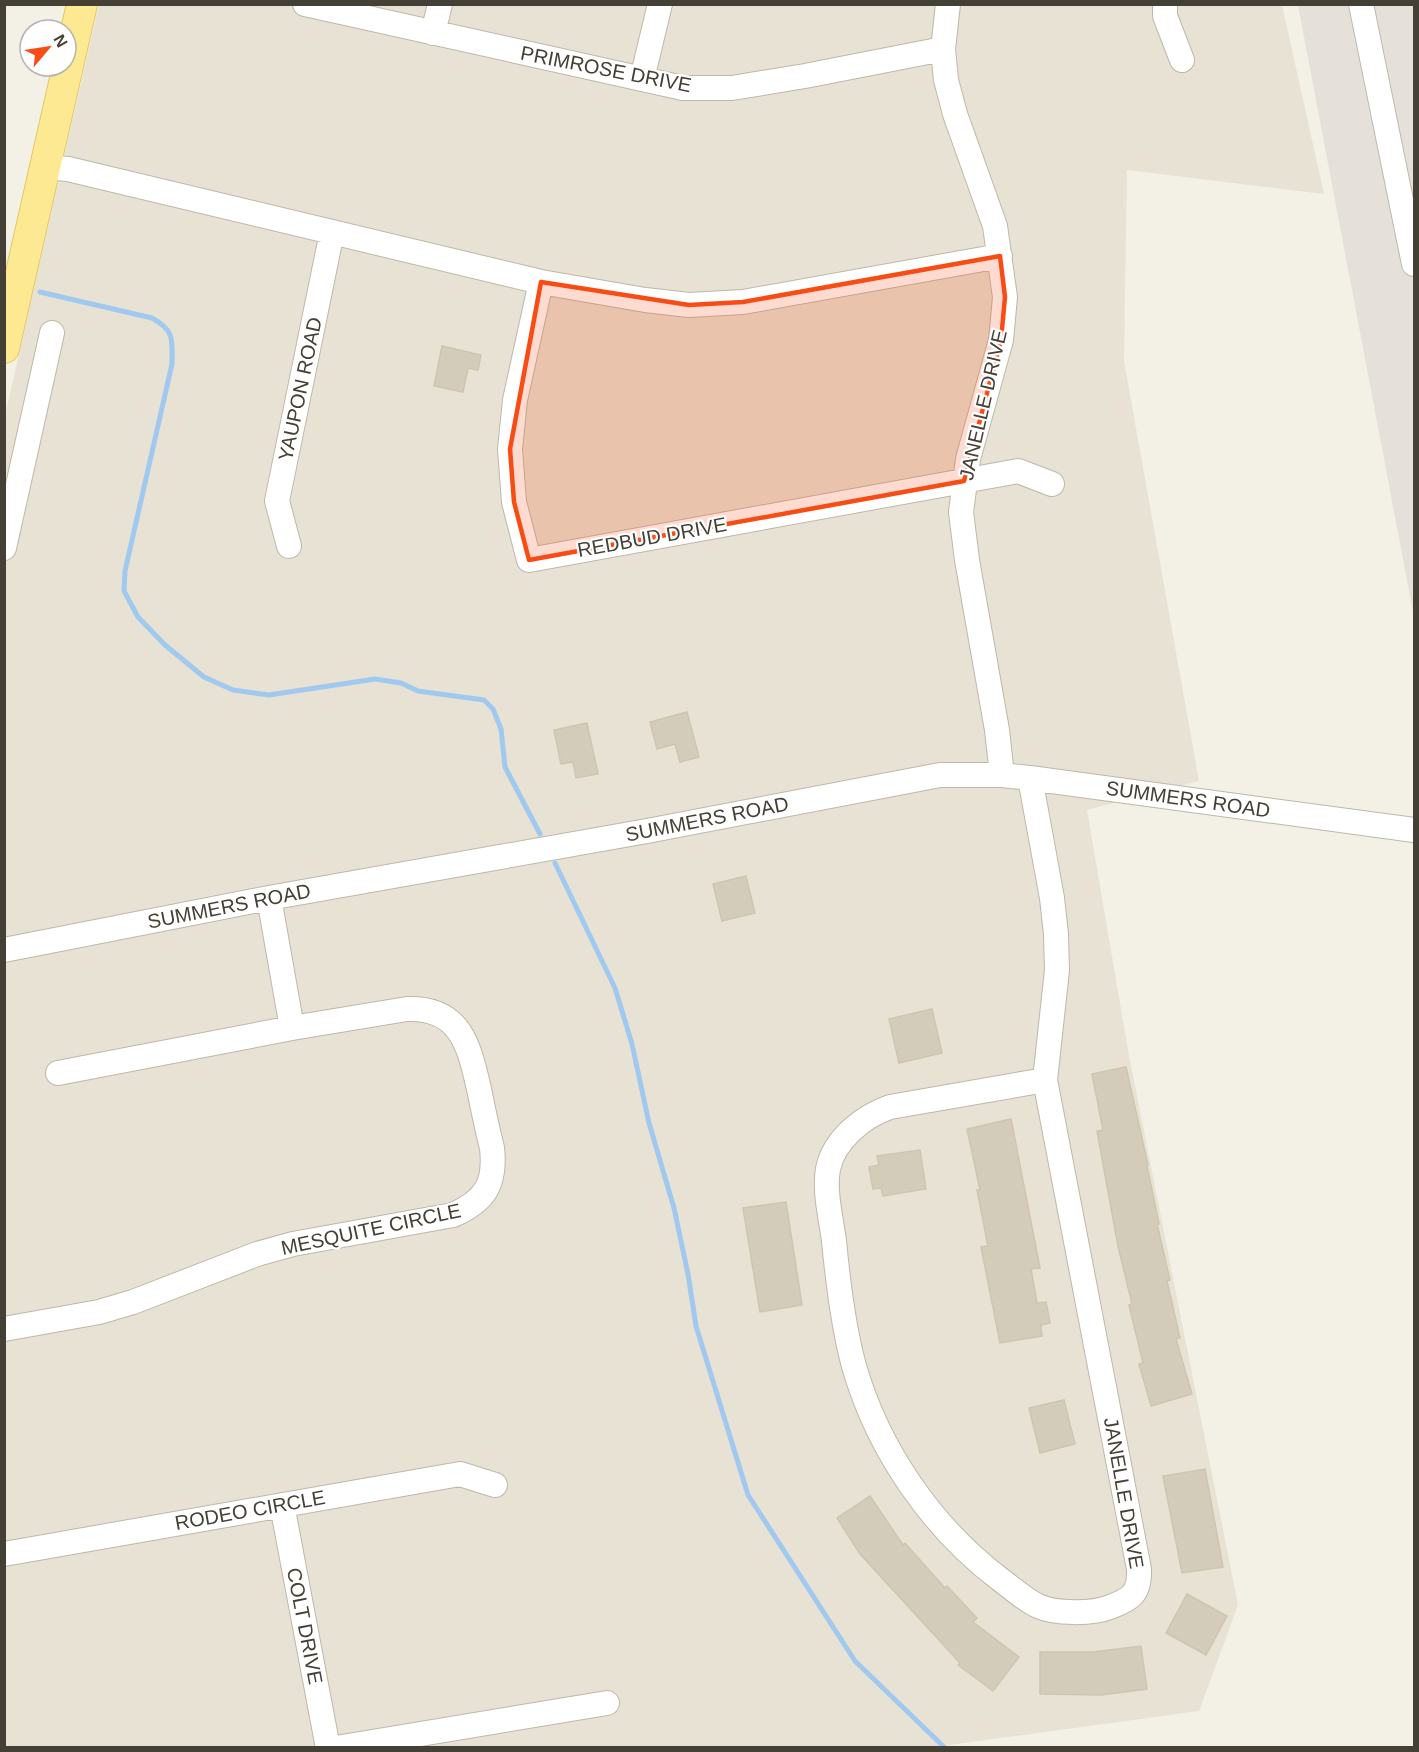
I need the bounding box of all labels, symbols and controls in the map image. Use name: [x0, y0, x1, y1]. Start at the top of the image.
north arrow: [18, 18, 78, 78]
text: N: [50, 32, 71, 50]
street label: PRIMROSE DRIVE: [519, 42, 693, 96]
street label: YAUPON ROAD: [274, 315, 326, 463]
street label: JANELLE DRIVE: [955, 328, 1011, 482]
street label: REDBUD DRIVE: [576, 513, 728, 561]
street label: SUMMERS ROAD: [1104, 777, 1272, 821]
street label: SUMMERS ROAD: [624, 792, 790, 846]
street label: SUMMERS ROAD: [146, 879, 312, 933]
street label: MESQUITE CIRCLE: [279, 1199, 463, 1259]
street label: JANELLE DRIVE: [1100, 1416, 1148, 1570]
street label: RODEO CIRCLE: [173, 1486, 327, 1534]
street label: COLT DRIVE: [283, 1566, 327, 1686]

